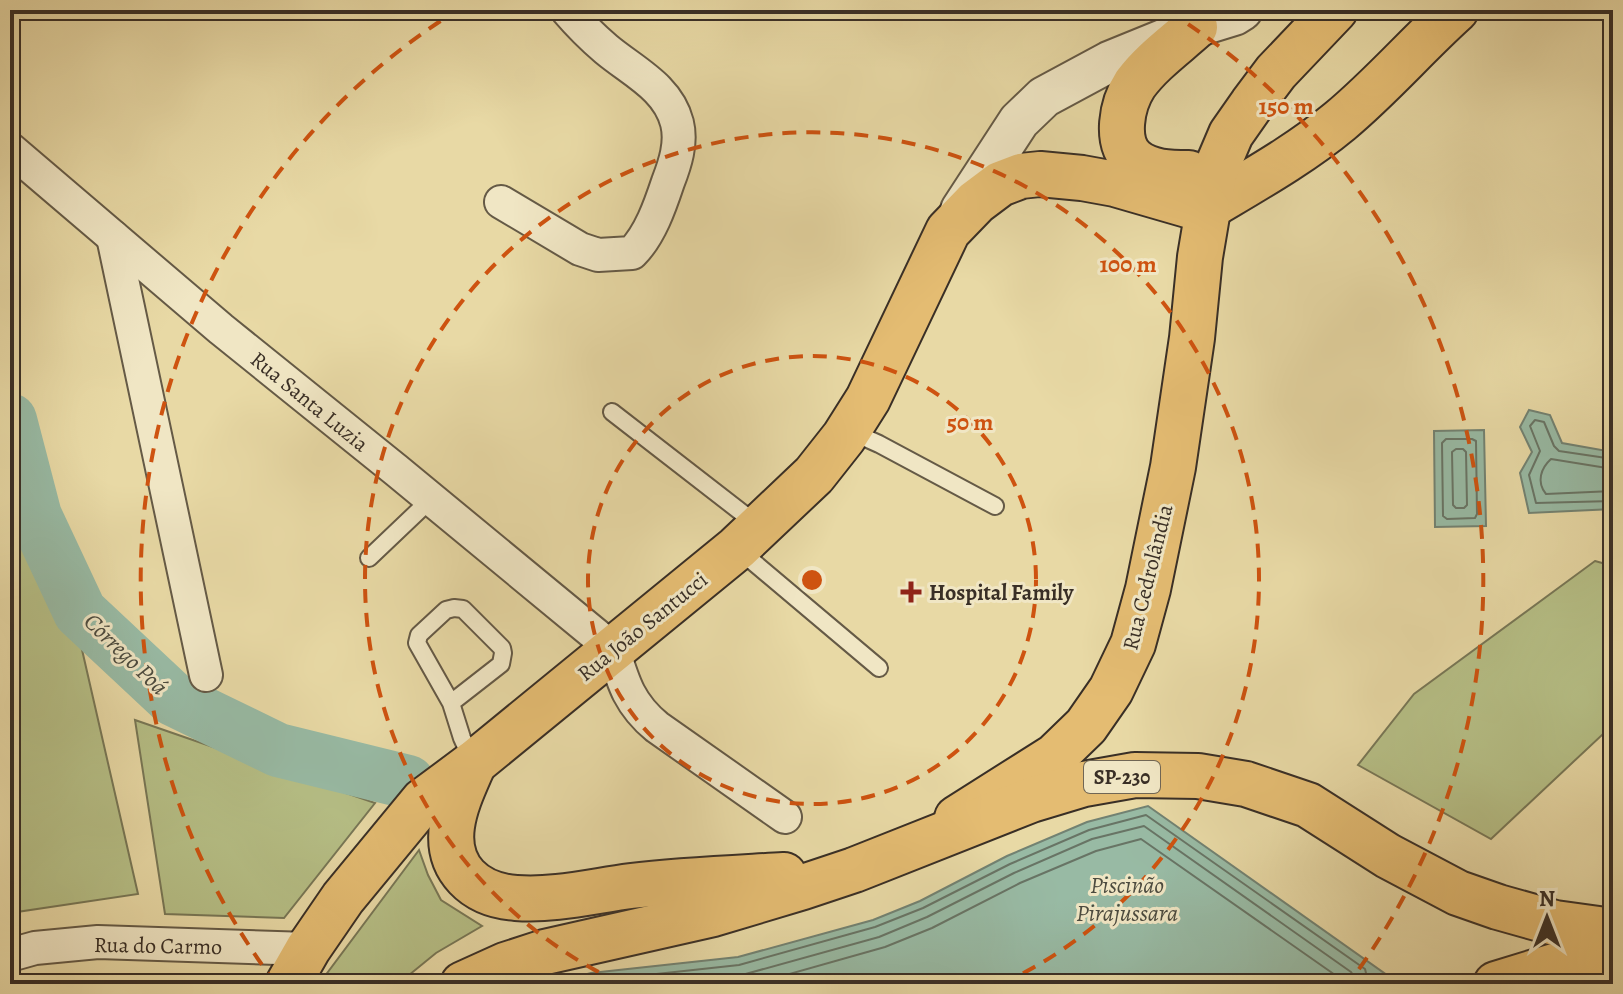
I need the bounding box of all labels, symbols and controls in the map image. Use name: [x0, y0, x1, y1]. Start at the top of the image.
text: 150 m: [1258, 90, 1314, 122]
text: 100 m: [1099, 248, 1157, 280]
street label: Rua Santa Luzia: [244, 345, 375, 459]
text: 50 m: [947, 406, 993, 438]
street label: Rua Cedrolândia: [1115, 500, 1181, 653]
street label: Rua João Santucci: [571, 565, 714, 689]
centre of rings: [798, 566, 826, 594]
place label: Hospital Family: [929, 578, 1074, 608]
marker: Hospital Family: [900, 581, 922, 603]
water label: Córrego Poá: [77, 606, 175, 702]
road number: SP-230: [1084, 761, 1160, 793]
water label: Piscinão Pirajussara: [1076, 869, 1178, 929]
north arrow: [1507, 878, 1587, 958]
text: N: [1539, 884, 1555, 914]
street label: Rua do Carmo: [94, 930, 222, 962]

